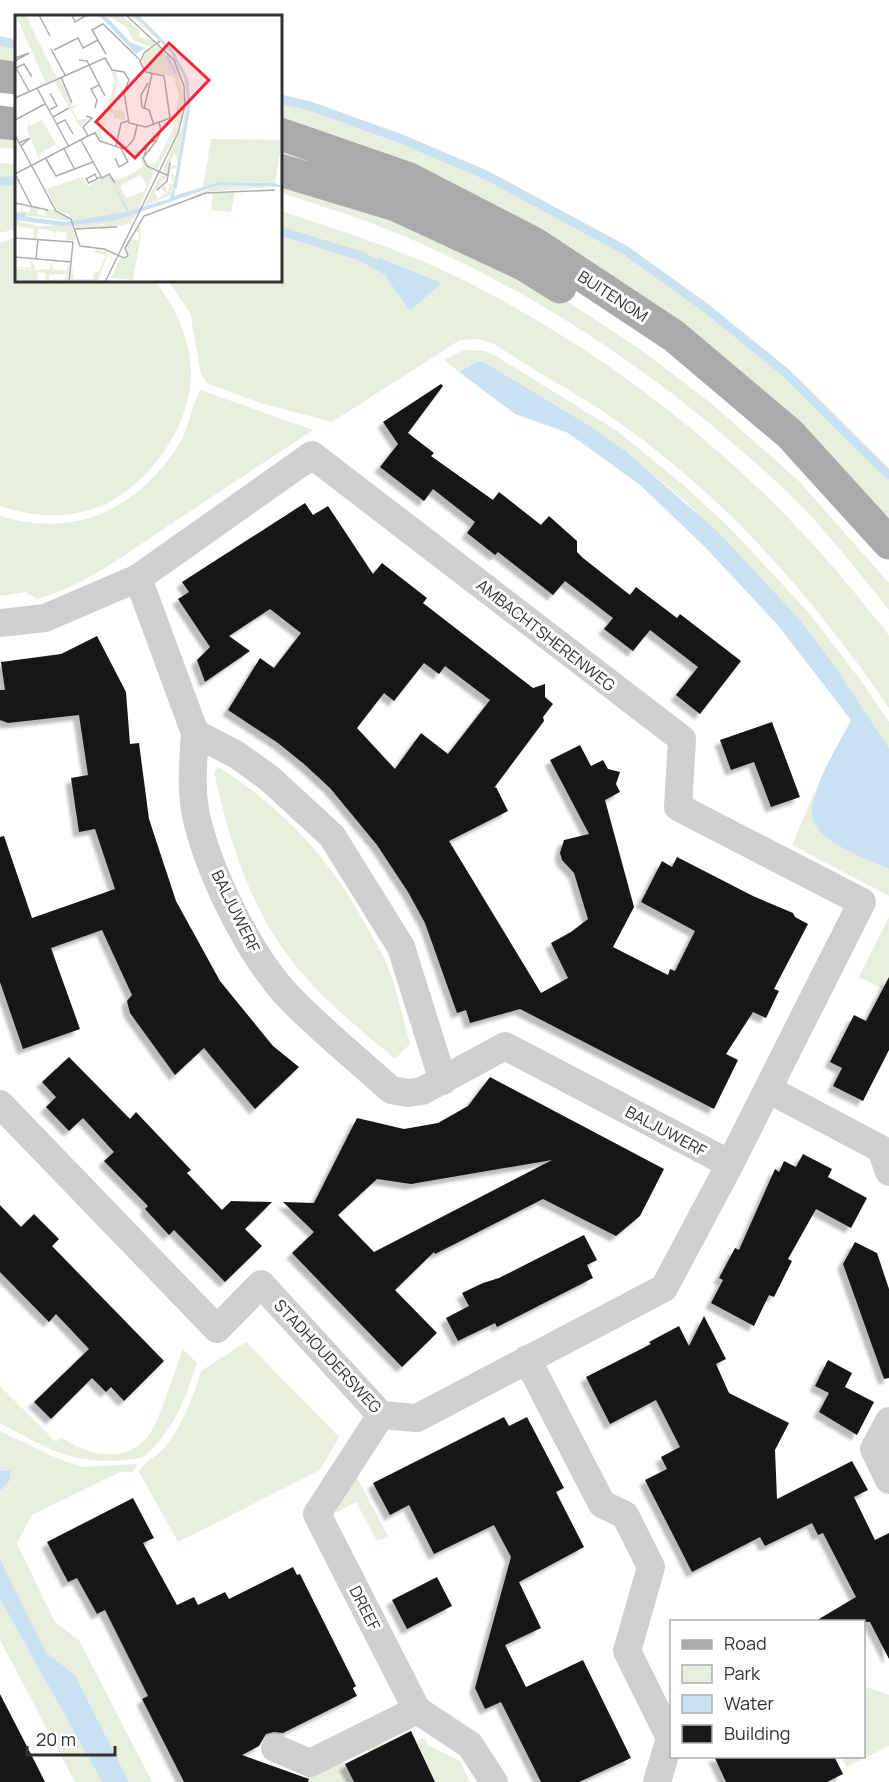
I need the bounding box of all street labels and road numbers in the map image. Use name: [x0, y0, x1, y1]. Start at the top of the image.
street label: BUITENOM: [574, 265, 652, 327]
street label: AMBACHTSHERENWEG: [472, 574, 620, 696]
street label: BALJUWERF: [207, 866, 265, 956]
street label: BALJUWERF: [622, 1100, 710, 1162]
street label: STADHOUDERSWEG: [269, 1294, 387, 1418]
street label: DREEF: [344, 1582, 386, 1634]

